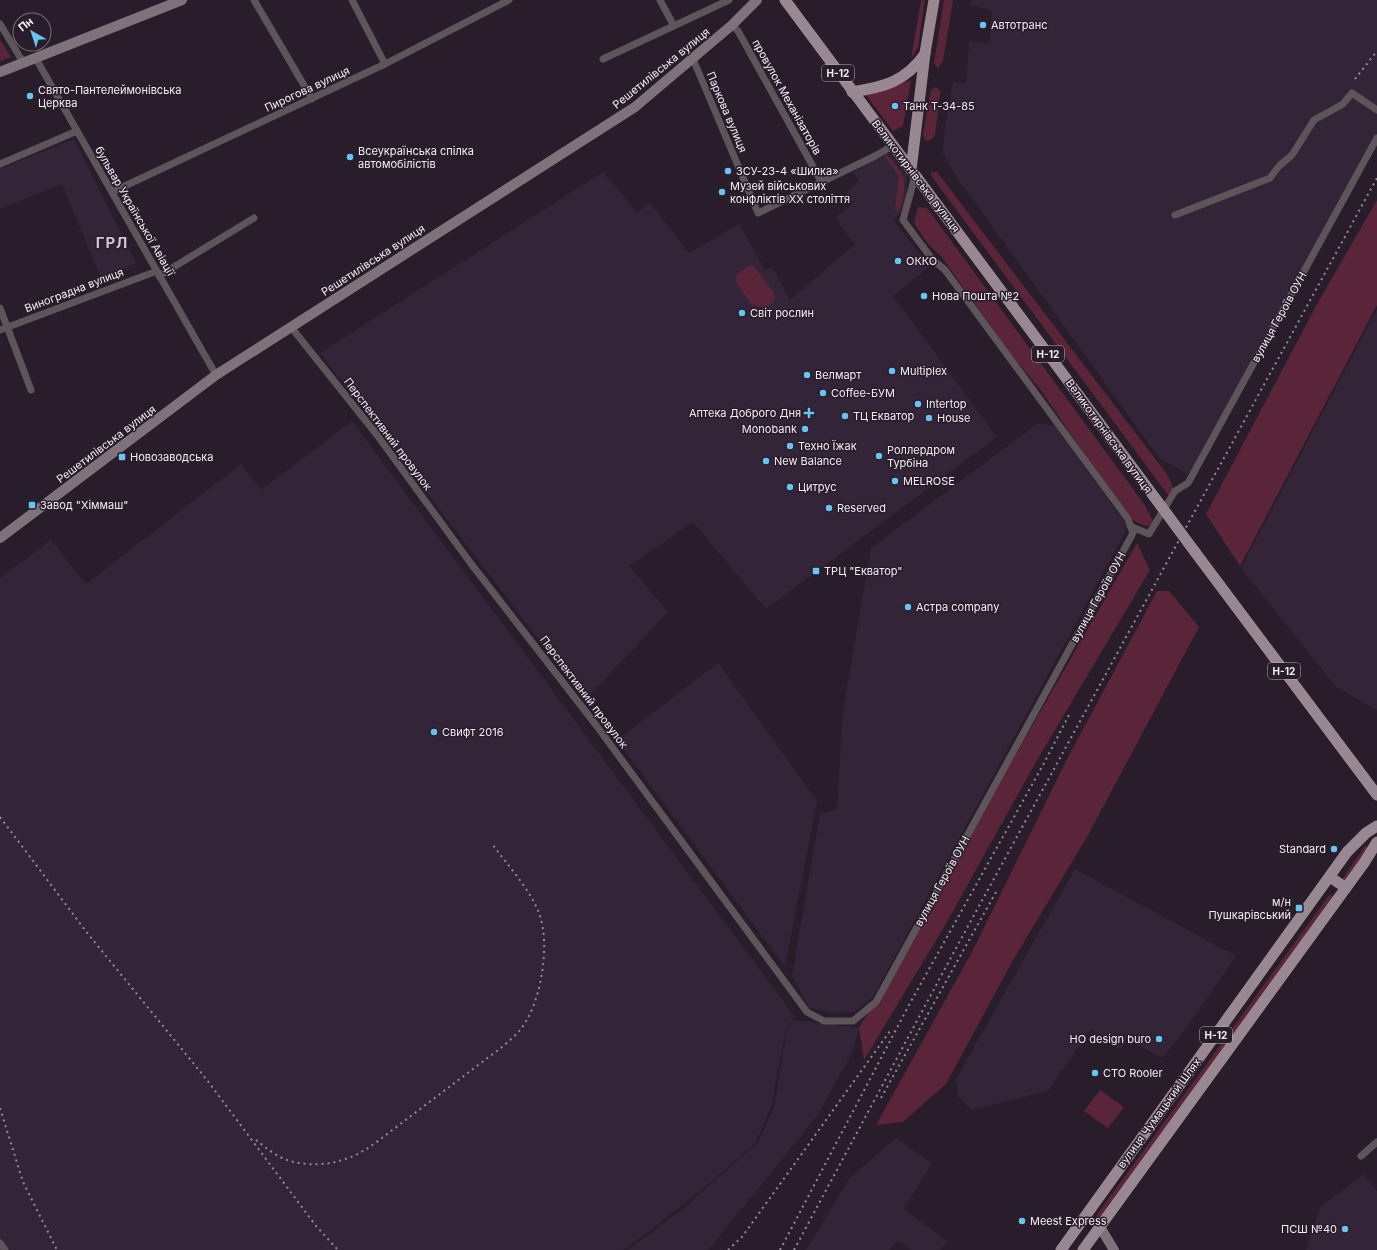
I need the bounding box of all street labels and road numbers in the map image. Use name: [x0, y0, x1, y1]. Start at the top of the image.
street label: Решетилівська вулиця: [610, 25, 712, 111]
street label: провулок Механізаторів: [749, 37, 825, 157]
street label: Пирогова вулиця: [262, 63, 352, 115]
road number: Н-12: [822, 65, 854, 81]
street label: Паркова вулиця: [704, 70, 750, 154]
street label: Великотирнівська вулиця: [869, 117, 963, 235]
street label: бульвар Української Авіації: [92, 144, 179, 279]
street label: Решетилівська вулиця: [318, 221, 428, 299]
street label: Виноградна вулиця: [23, 265, 125, 315]
street label: вулиця Героїв ОУН: [1248, 269, 1310, 365]
road number: Н-12: [1032, 346, 1064, 362]
street label: Перспективний провулок: [341, 375, 435, 493]
street label: Великотирнівська вулиця: [1063, 376, 1155, 496]
street label: Решетилівська вулиця: [54, 402, 158, 486]
street label: вулиця Героїв ОУН: [1067, 549, 1129, 645]
street label: Перспективний провулок: [537, 633, 631, 751]
road number: Н-12: [1268, 663, 1300, 679]
street label: вулиця Героїв ОУН: [911, 833, 973, 929]
road number: Н-12: [1200, 1027, 1232, 1043]
street label: вулиця Чумацький Шлях: [1114, 1055, 1204, 1171]

